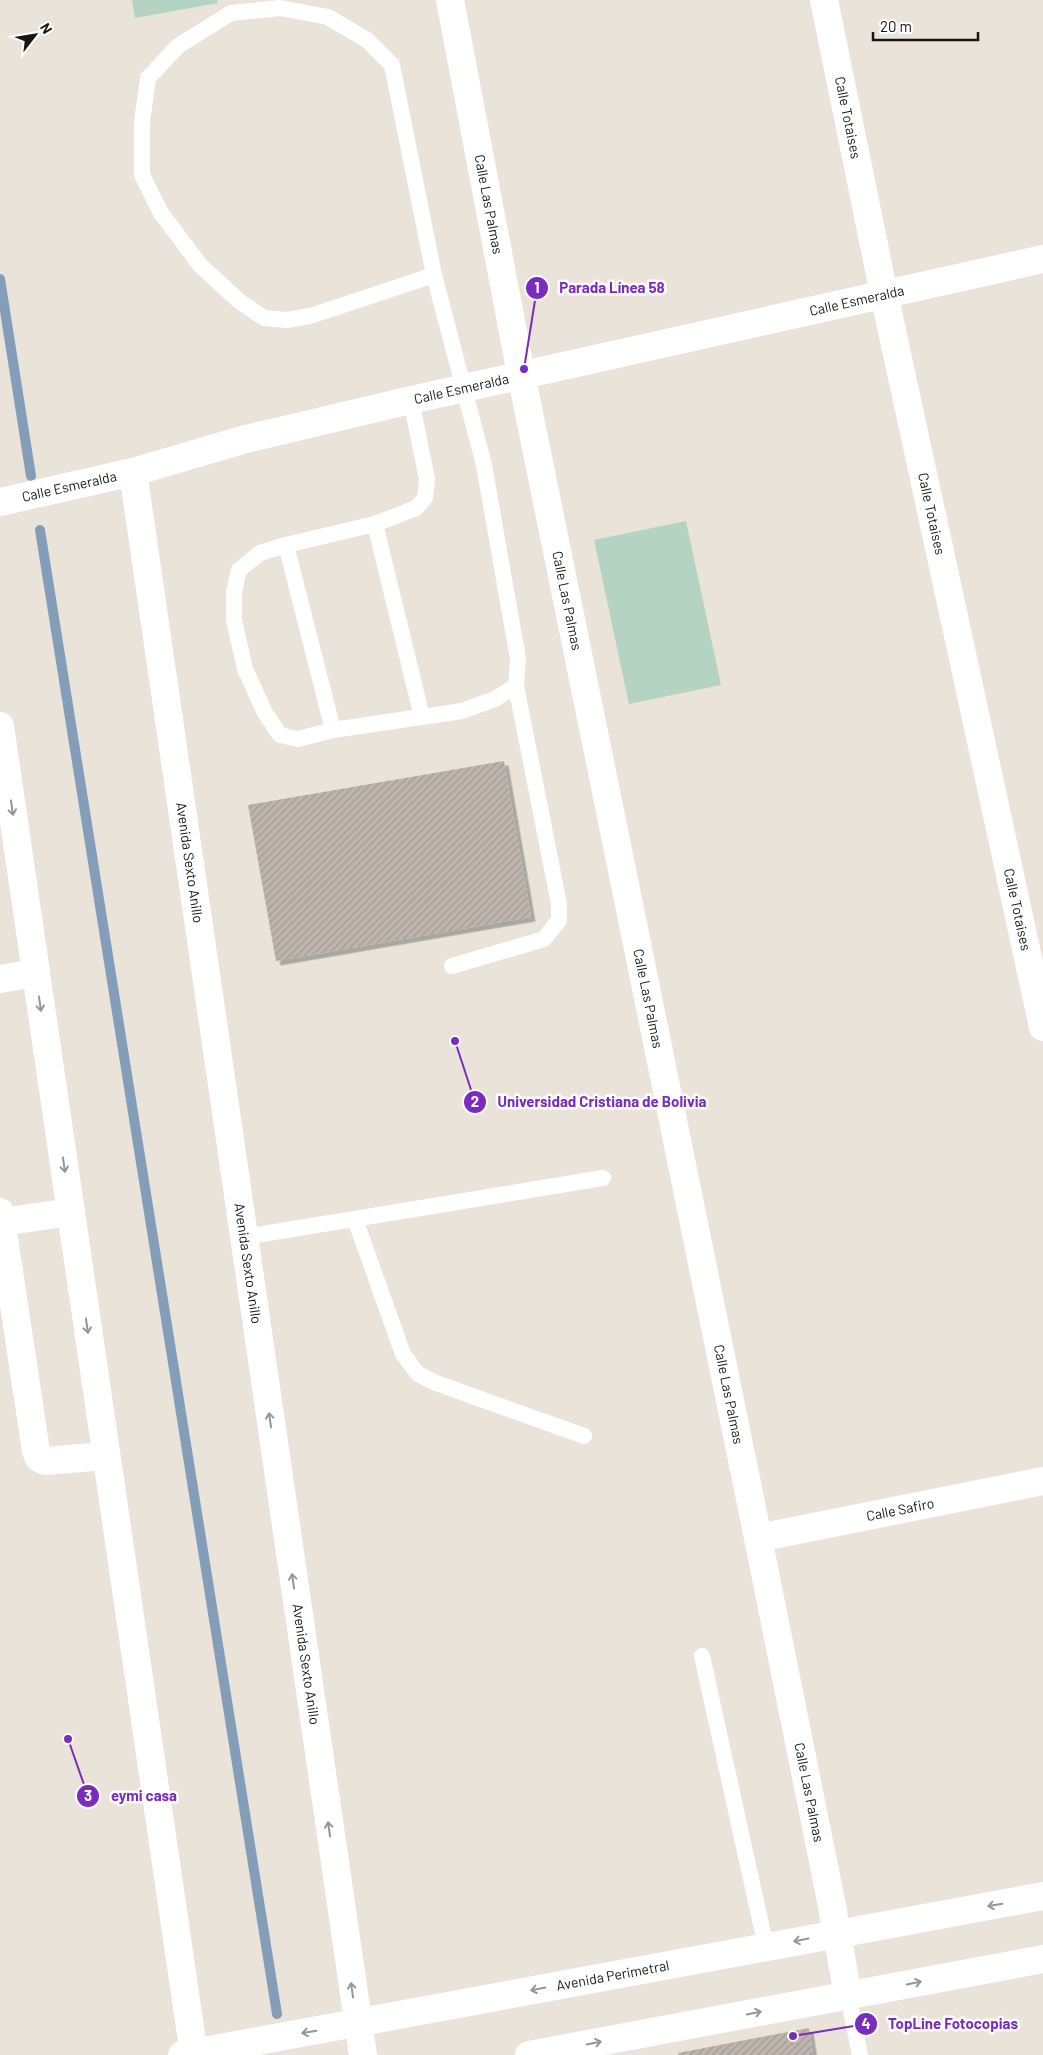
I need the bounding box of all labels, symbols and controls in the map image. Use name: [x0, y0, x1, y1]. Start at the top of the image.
north arrow: [10, 10, 60, 60]
scale bar: [873, 10, 978, 42]
text: 20 m: [880, 17, 912, 35]
text: N: [37, 20, 56, 36]
street label: Calle Totaises: [832, 75, 865, 160]
street label: Calle Las Palmas: [472, 153, 507, 256]
callout: Parada Línea 58: [524, 273, 675, 303]
text: 1: [534, 278, 540, 296]
text: Parada Línea 58: [559, 278, 665, 296]
street label: Calle Esmeralda: [808, 281, 906, 319]
street label: Calle Esmeralda: [412, 369, 510, 407]
street label: Calle Esmeralda: [20, 467, 118, 505]
street label: Calle Totaises: [915, 471, 949, 557]
street label: Calle Las Palmas: [549, 549, 586, 652]
one-way arrow: [7, 800, 17, 816]
street label: Avenida Sexto Anillo: [173, 801, 207, 924]
street label: Calle Totaises: [1001, 867, 1035, 952]
street label: Calle Las Palmas: [630, 947, 667, 1050]
one-way arrow: [36, 996, 46, 1012]
callout: Universidad Cristiana de Bolivia: [463, 1087, 717, 1117]
text: 2: [471, 1092, 479, 1110]
text: Universidad Cristiana de Bolivia: [498, 1092, 707, 1110]
one-way arrow: [59, 1156, 69, 1172]
street label: Avenida Sexto Anillo: [231, 1202, 266, 1325]
one-way arrow: [83, 1317, 93, 1333]
street label: Calle Las Palmas: [711, 1343, 748, 1446]
one-way arrow: [265, 1413, 275, 1429]
street label: Calle Safiro: [865, 1494, 936, 1524]
one-way arrow: [288, 1574, 298, 1590]
street label: Avenida Sexto Anillo: [290, 1602, 324, 1726]
street label: Calle Las Palmas: [791, 1741, 828, 1844]
callout: eymi casa: [76, 1781, 187, 1811]
text: 3: [84, 1786, 92, 1804]
text: eymi casa: [111, 1786, 177, 1804]
one-way arrow: [324, 1821, 334, 1837]
one-way arrow: [987, 1900, 1003, 1910]
one-way arrow: [793, 1936, 809, 1946]
street label: Avenida Perimetral: [555, 1956, 670, 1994]
one-way arrow: [905, 1978, 921, 1988]
one-way arrow: [347, 1982, 357, 1998]
one-way arrow: [530, 1985, 546, 1995]
one-way arrow: [746, 2008, 762, 2018]
callout: TopLine Fotocopias: [853, 2009, 1028, 2039]
text: 4: [861, 2014, 871, 2032]
text: TopLine Fotocopias: [888, 2014, 1018, 2032]
one-way arrow: [302, 2027, 318, 2037]
one-way arrow: [586, 2037, 602, 2047]

